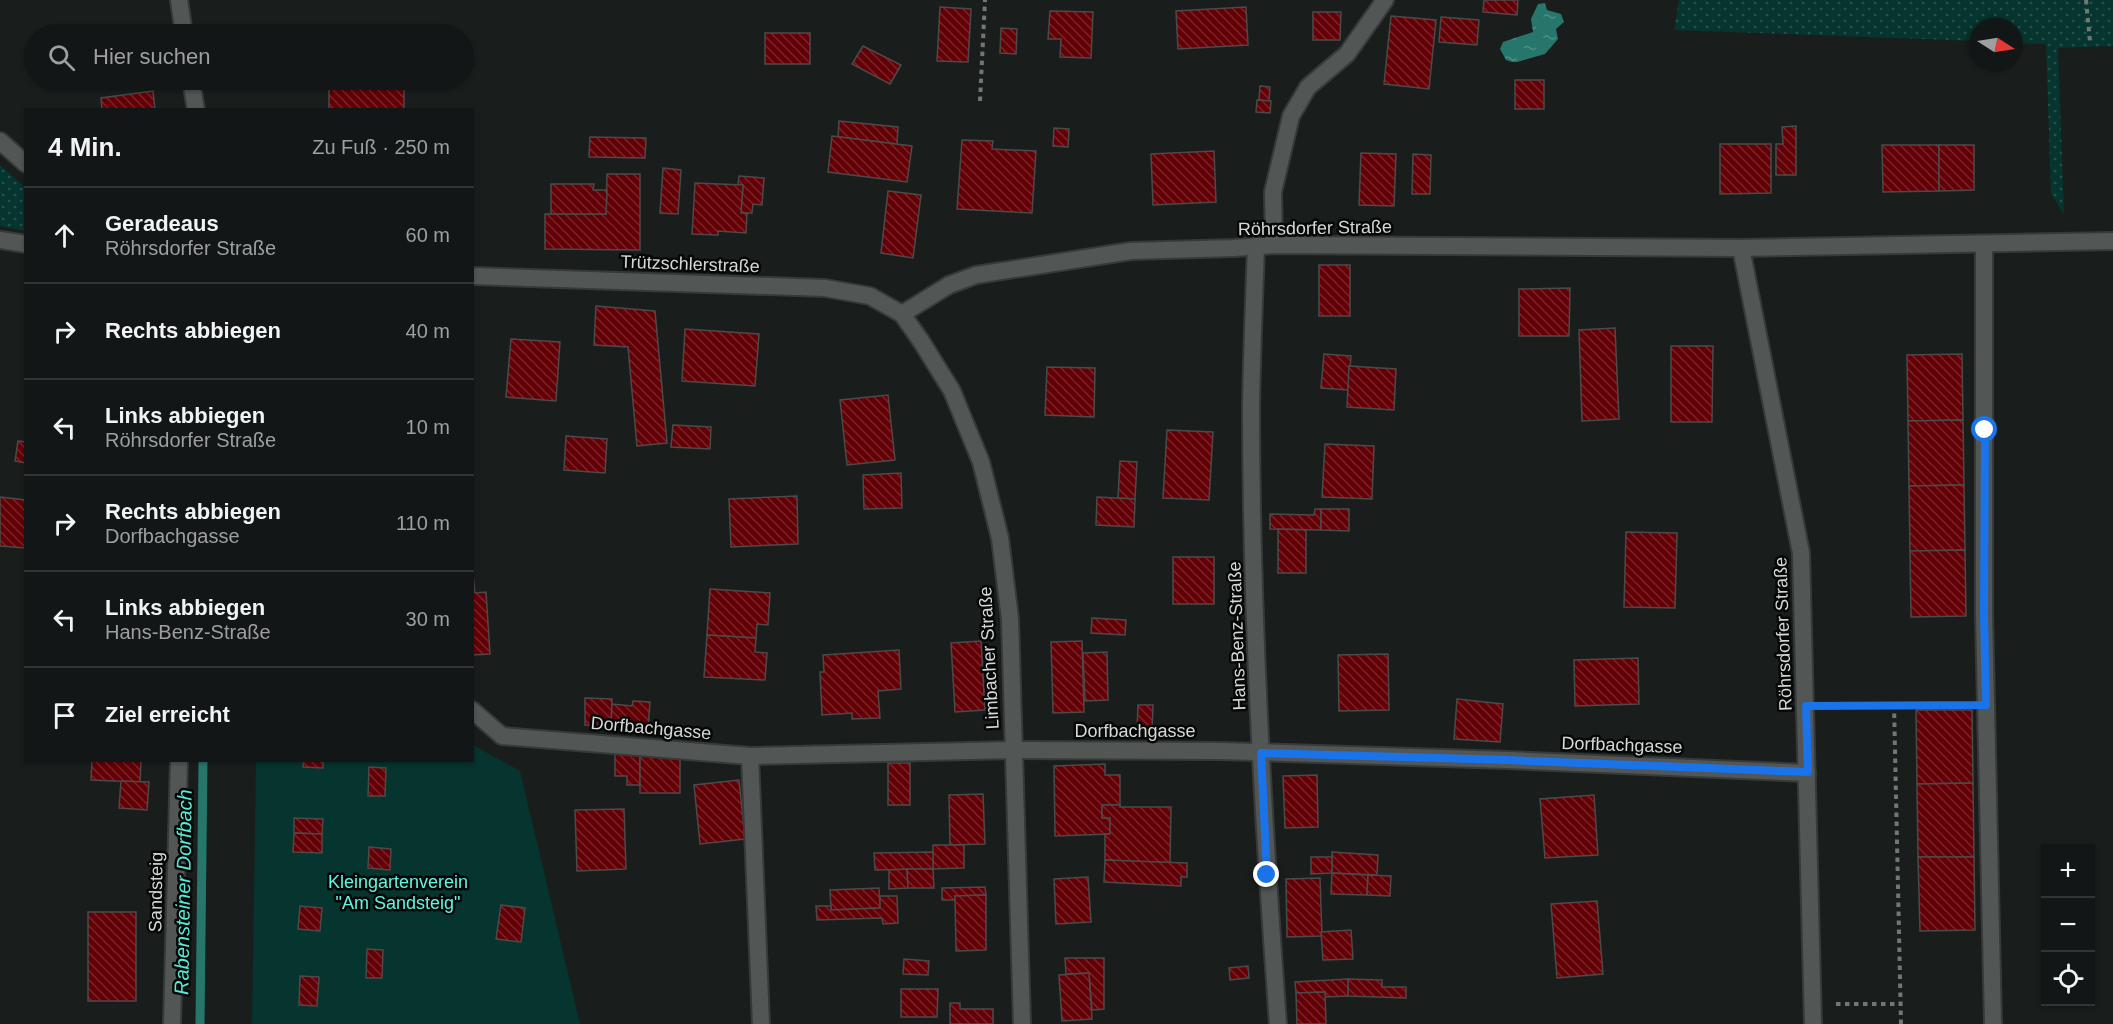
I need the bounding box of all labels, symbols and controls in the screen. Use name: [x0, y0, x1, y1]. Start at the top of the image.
north arrow: [1969, 18, 2023, 72]
search box: [24, 24, 474, 90]
icon: search: [45, 41, 78, 74]
text: Hier suchen: [93, 44, 210, 69]
text: 4 Min.: [48, 132, 122, 162]
text: Zu Fuß · 250 m: [312, 136, 450, 158]
text: Geradeaus: [105, 211, 219, 236]
street label: Röhrsdorfer Straße: [1238, 217, 1392, 239]
icon: ahead: [48, 219, 81, 252]
text: 60 m: [406, 224, 450, 246]
text: Röhrsdorfer Straße: [105, 237, 276, 259]
street label: Trützschlerstraße: [620, 252, 760, 276]
icon: right: [48, 315, 81, 348]
text: Rechts abbiegen: [105, 318, 281, 343]
text: 40 m: [406, 320, 450, 342]
text: Links abbiegen: [105, 403, 265, 428]
icon: left: [48, 411, 81, 444]
text: 10 m: [406, 416, 450, 438]
route start: [1971, 416, 1997, 442]
text: Röhrsdorfer Straße: [105, 429, 276, 451]
text: Rechts abbiegen: [105, 499, 281, 524]
icon: right: [48, 507, 81, 540]
text: 110 m: [396, 512, 450, 534]
text: Dorfbachgasse: [105, 525, 240, 547]
street label: Röhrsdorfer Straße: [1770, 557, 1796, 711]
street label: Hans-Benz-Straße: [1224, 561, 1250, 711]
street label: Limbacher Straße: [975, 586, 1003, 730]
text: Links abbiegen: [105, 595, 265, 620]
icon: left: [48, 603, 81, 636]
text: 30 m: [406, 608, 450, 630]
text: Hans-Benz-Straße: [105, 621, 271, 643]
icon: arrive: [48, 699, 81, 732]
text: Ziel erreicht: [105, 702, 230, 727]
street label: Dorfbachgasse: [590, 713, 712, 743]
street label: Dorfbachgasse: [1074, 721, 1196, 741]
street label: Dorfbachgasse: [1561, 733, 1683, 757]
water label: Rabensteiner Dorfbach: [170, 789, 196, 995]
map controls: [2041, 844, 2095, 1006]
button: +: [2041, 844, 2095, 898]
street label: Sandsteig: [145, 852, 167, 932]
route end: [1253, 861, 1279, 887]
park label: Kleingartenverein "Am Sandsteig": [328, 872, 468, 913]
button: −: [2041, 898, 2095, 952]
button: locate: [2041, 952, 2095, 1006]

